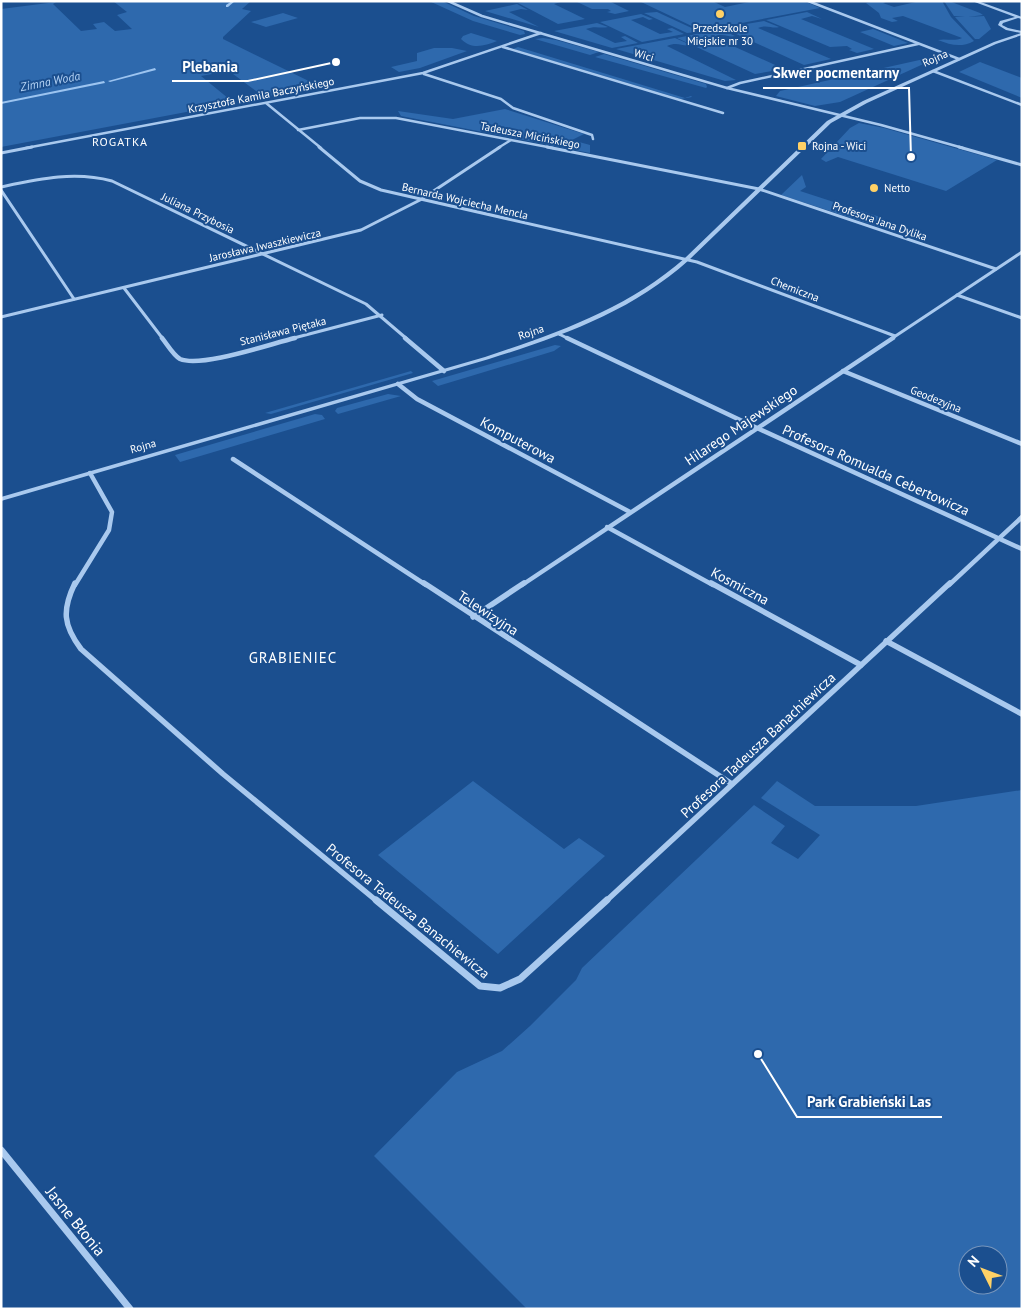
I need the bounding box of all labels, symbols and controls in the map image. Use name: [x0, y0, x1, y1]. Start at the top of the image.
marker: Przedszkole Miejskie nr 30: [714, 8, 726, 20]
place label: Przedszkole Miejskie nr 30: [687, 21, 753, 48]
street label: Wici: [632, 46, 656, 64]
street label: Rojna: [920, 46, 950, 70]
callout: Plebania: [172, 51, 248, 81]
text: Plebania: [182, 57, 238, 76]
callout: Skwer pocmentarny: [763, 58, 909, 88]
text: Skwer pocmentarny: [773, 63, 900, 82]
water label: Zimna Woda: [18, 68, 81, 94]
street label: Krzysztofa Kamila Baczyńskiego: [187, 74, 336, 116]
street label: Tadeusza Micińskiego: [479, 118, 581, 152]
district label: ROGATKA: [92, 134, 148, 149]
place label: Rojna - Wici: [812, 139, 866, 153]
marker: Rojna - Wici: [796, 140, 808, 152]
street label: Bernarda Wojciecha Mencla: [400, 180, 530, 222]
place label: Netto: [884, 181, 910, 195]
marker: Netto: [868, 182, 880, 194]
street label: Juliana Przybosia: [158, 189, 237, 237]
street label: Profesora Jana Dylika: [831, 198, 929, 244]
street label: Jarosława Iwaszkiewicza: [207, 225, 322, 265]
street label: Chemiczna: [769, 273, 821, 305]
street label: Stanisława Piętaka: [238, 314, 328, 348]
street label: Rojna: [516, 321, 546, 343]
street label: Hilarego Majewskiego: [681, 381, 801, 469]
street label: Geodezyjna: [908, 382, 964, 416]
street label: Komputerowa: [477, 413, 559, 467]
street label: Profesora Romualda Cebertowicza: [780, 421, 972, 519]
street label: Rojna: [128, 436, 158, 456]
street label: Kosmiczna: [708, 563, 772, 609]
street label: Telewizyjna: [454, 587, 522, 639]
district label: GRABIENIEC: [249, 648, 337, 667]
street label: Profesora Tadeusza Banachiewicza: [677, 668, 839, 822]
street label: Profesora Tadeusza Banachiewicza: [323, 839, 493, 983]
callout: Park Grabieński Las: [797, 1087, 942, 1117]
text: Park Grabieński Las: [807, 1092, 931, 1111]
street label: Jasne Błonia: [41, 1181, 110, 1260]
north arrow: [958, 1245, 1008, 1295]
text: N: [964, 1252, 983, 1271]

